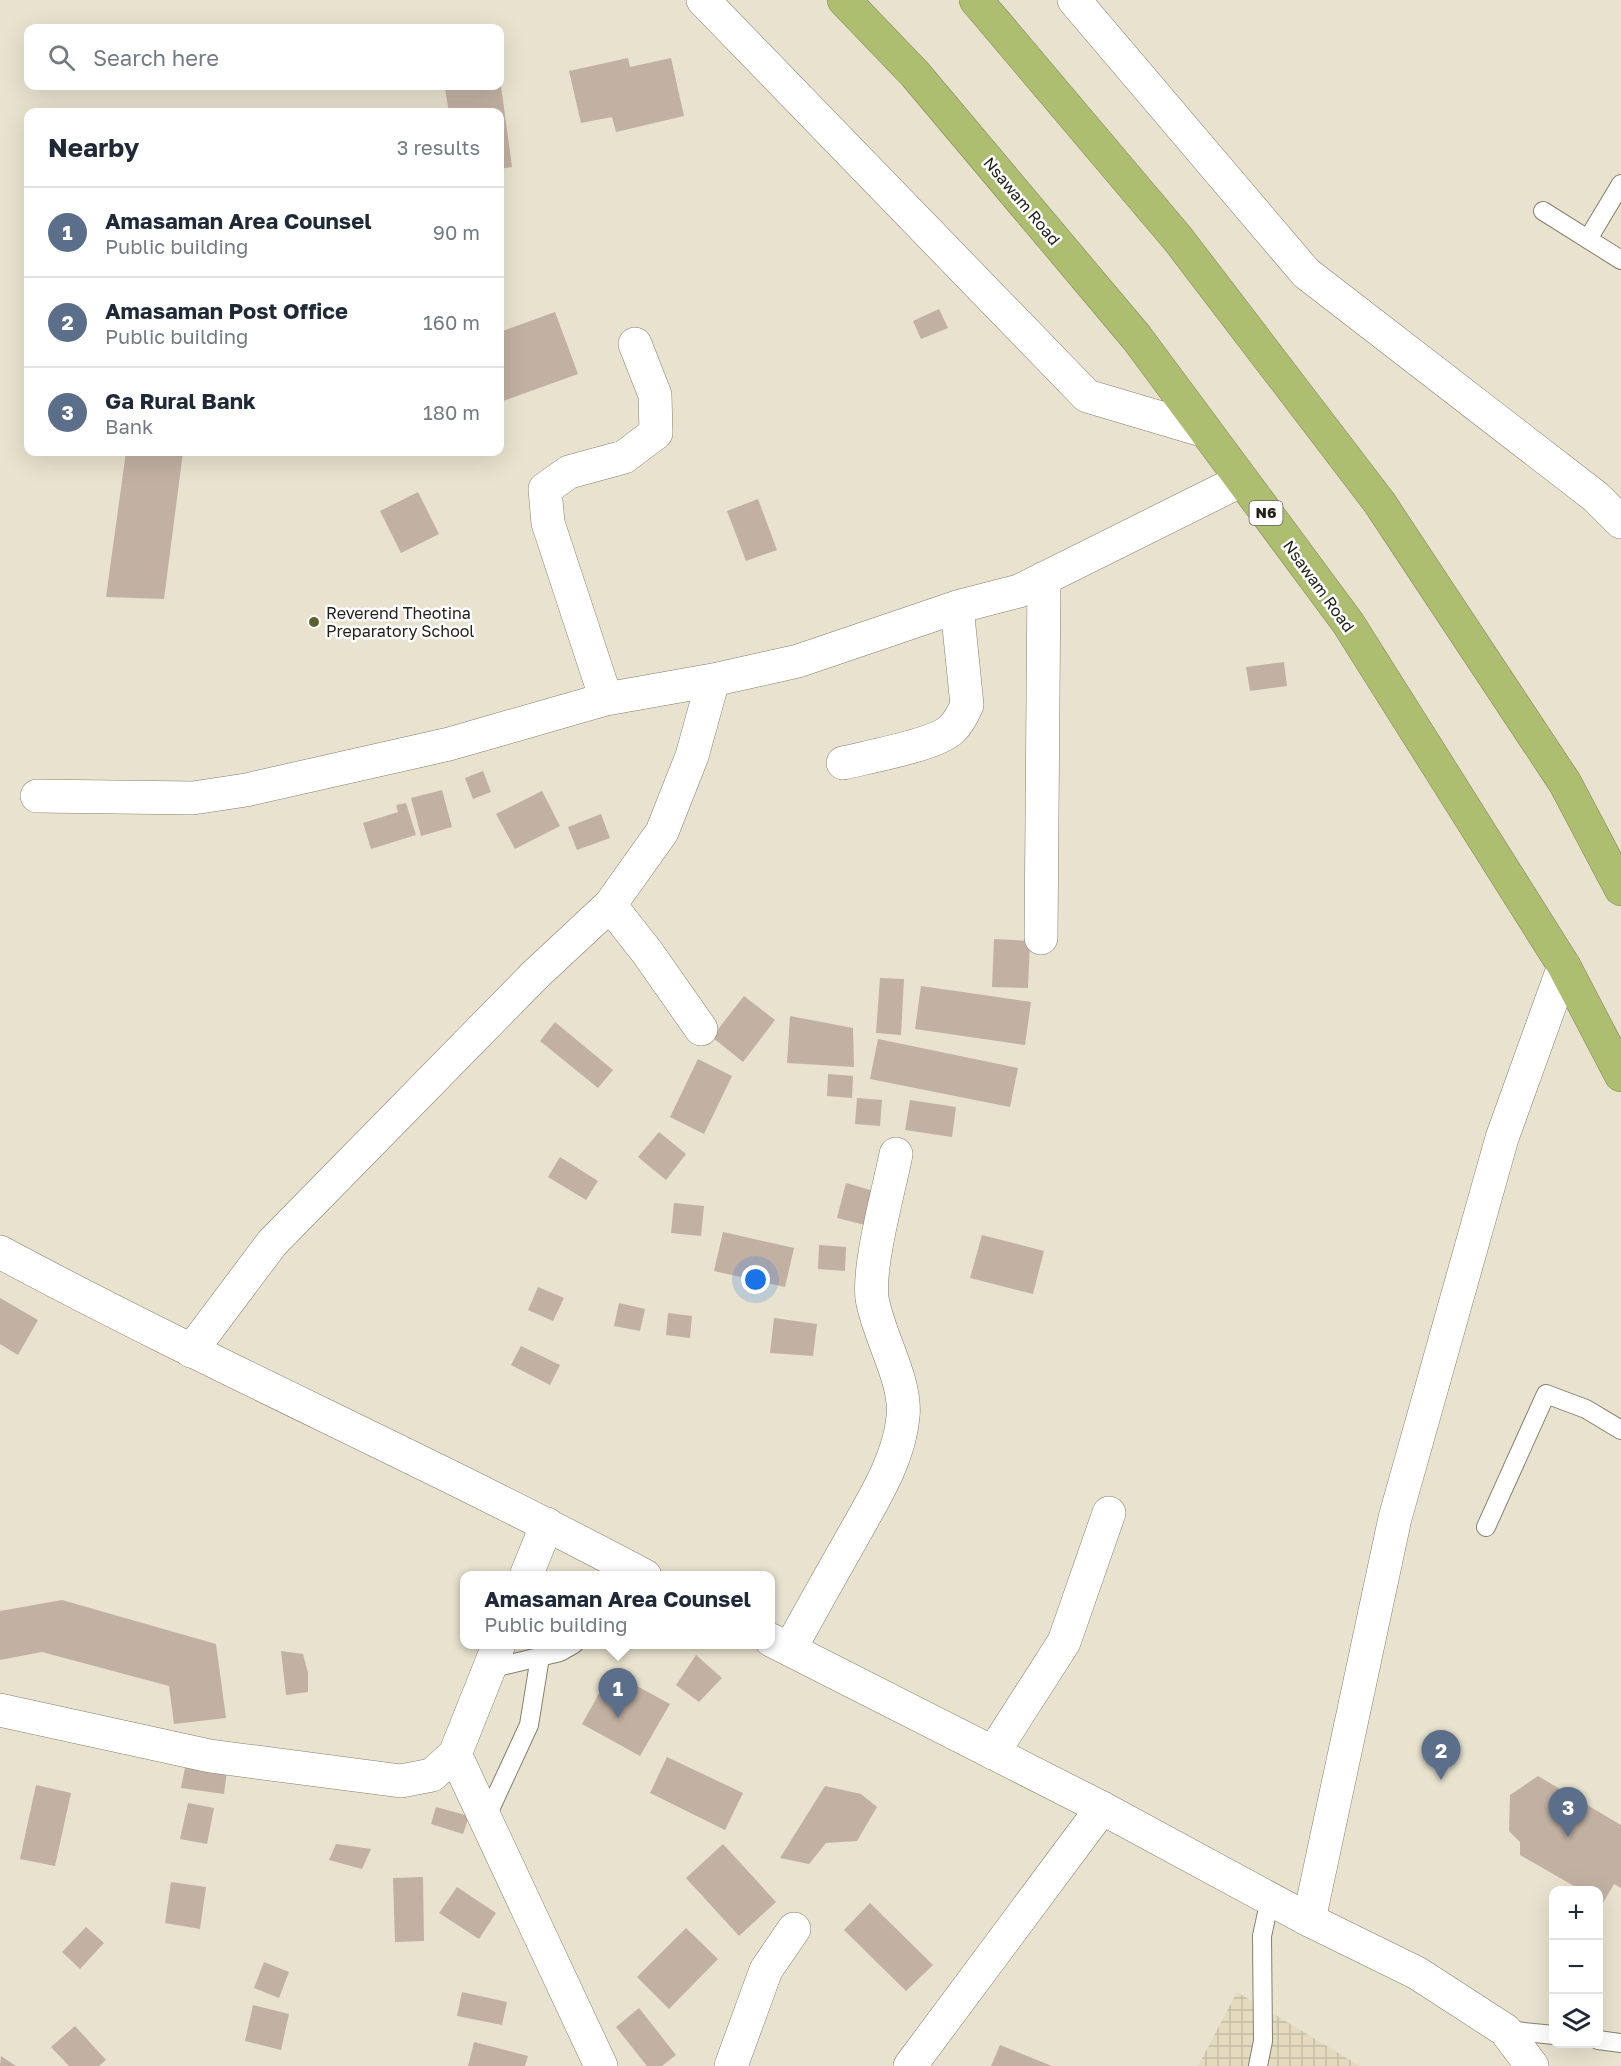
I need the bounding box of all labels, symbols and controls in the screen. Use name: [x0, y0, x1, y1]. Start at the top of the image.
search box: [24, 24, 504, 90]
icon: search: [45, 41, 78, 74]
text: Search here: [93, 44, 219, 71]
text: Nearby: [48, 132, 139, 163]
text: 3 results: [397, 135, 480, 159]
street label: Nsawam Road: [979, 153, 1065, 249]
text: Amasaman Area Counsel: [105, 207, 372, 234]
text: 1: [62, 220, 73, 244]
text: 90 m: [433, 220, 480, 244]
text: Public building: [105, 234, 248, 258]
text: Amasaman Post Office: [105, 297, 348, 324]
text: 2: [61, 310, 74, 334]
text: 160 m: [423, 310, 480, 334]
text: Public building: [105, 324, 248, 348]
text: Ga Rural Bank: [105, 387, 256, 414]
text: 3: [61, 400, 74, 424]
text: 180 m: [423, 400, 480, 424]
text: Bank: [105, 414, 153, 438]
road number: N6: [1250, 501, 1282, 525]
street label: Nsawam Road: [1279, 536, 1359, 636]
place label: Reverend Theotina Preparatory School: [326, 603, 474, 641]
marker: Reverend Theotina Preparatory School: [307, 615, 321, 629]
your location: [741, 1265, 770, 1294]
popup: [460, 1571, 775, 1649]
text: Amasaman Area Counsel: [484, 1585, 751, 1612]
text: Public building: [484, 1612, 628, 1636]
pin: 1: [598, 1668, 638, 1718]
pin: 2: [1422, 1730, 1460, 1780]
pin: 3: [1548, 1788, 1588, 1837]
map controls: [1549, 1886, 1603, 2048]
button: +: [1549, 1886, 1603, 1940]
button: −: [1549, 1940, 1603, 1994]
button: layers: [1549, 1994, 1603, 2048]

